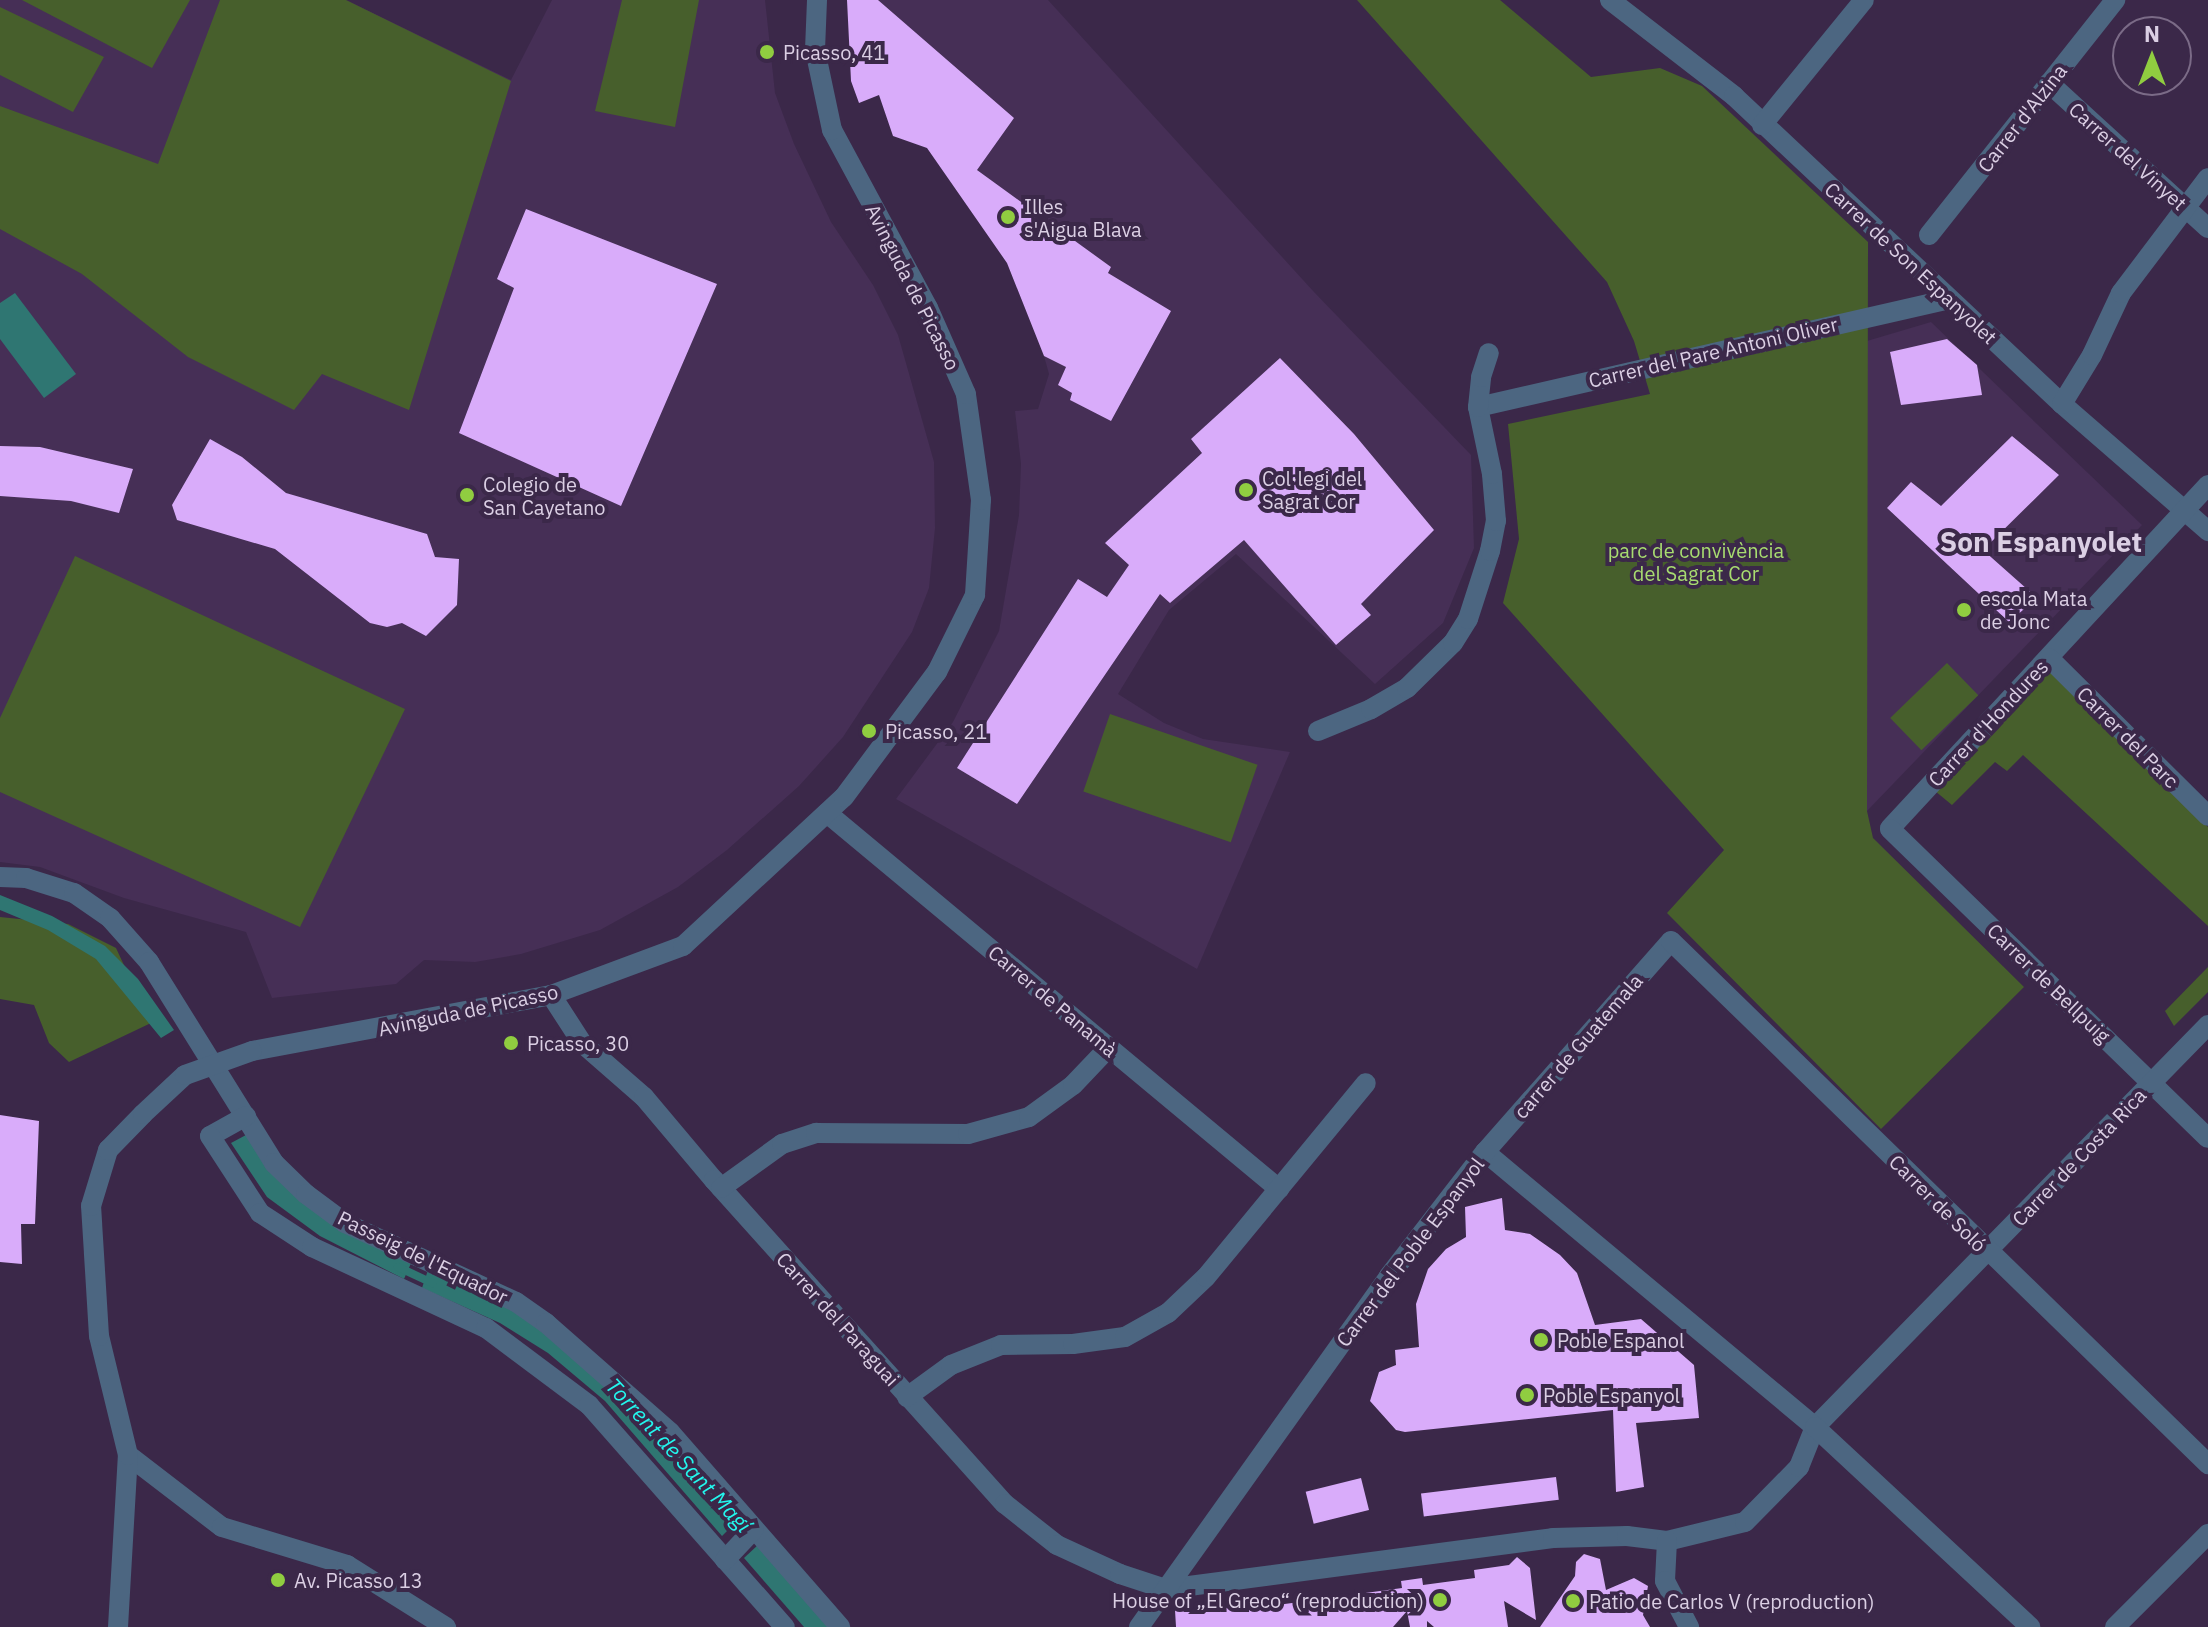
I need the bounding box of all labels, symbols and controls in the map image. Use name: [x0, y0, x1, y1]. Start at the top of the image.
north arrow: [2112, 16, 2192, 96]
text: N: [2144, 19, 2160, 48]
place label: Picasso, 41: [783, 40, 885, 64]
marker: Picasso, 41: [758, 43, 776, 61]
street label: Carrer d'Alzina: [1972, 59, 2072, 177]
street label: Carrer del Vinyet: [2064, 97, 2192, 215]
street label: Carrer de Son Espanyolet: [1820, 177, 2002, 349]
place label: Illes s'Aigua Blava: [1024, 194, 1142, 241]
street label: Avinguda de Picasso: [861, 200, 965, 374]
marker: Illes s'Aigua Blava: [999, 208, 1017, 226]
street label: Carrer del Pare Antoni Oliver: [1586, 312, 1840, 392]
place label: Col·legi del Sagrat Cor: [1262, 466, 1362, 513]
place label: Colegio de San Cayetano: [483, 472, 605, 519]
marker: Col·legi del Sagrat Cor: [1237, 481, 1255, 499]
marker: Colegio de San Cayetano: [458, 486, 476, 504]
district label: Son Espanyolet: [1940, 525, 2142, 559]
park label: parc de convivència del Sagrat Cor: [1608, 538, 1784, 585]
place label: escola Mata de Jonc: [1980, 586, 2087, 633]
marker: escola Mata de Jonc: [1955, 601, 1973, 619]
street label: Carrer d'Hondures: [1923, 655, 2053, 791]
street label: Carrer del Parc: [2072, 681, 2184, 793]
place label: Picasso, 21: [885, 719, 987, 743]
marker: Picasso, 21: [860, 722, 878, 740]
street label: Carrer de Bellpuig: [1983, 918, 2115, 1048]
street label: Carrer de Panamà: [984, 940, 1122, 1062]
street label: carrer de Guatemala: [1509, 969, 1647, 1123]
street label: Avinguda de Picasso: [376, 979, 560, 1041]
place label: Picasso, 30: [527, 1031, 629, 1055]
marker: Picasso, 30: [502, 1034, 520, 1052]
street label: Carrer de Costa Rica: [2007, 1083, 2151, 1231]
street label: Carrer de Soló: [1884, 1149, 1992, 1257]
street label: Carrer del Poble Espanyol: [1331, 1153, 1489, 1351]
street label: Passeig de l'Equador: [334, 1205, 512, 1309]
street label: Carrer del Paraguai: [772, 1247, 904, 1391]
place label: Poble Espanol: [1557, 1328, 1684, 1352]
marker: Poble Espanol: [1532, 1331, 1550, 1349]
water label: Torrent de Sant Magí: [601, 1372, 757, 1538]
place label: Poble Espanyol: [1543, 1383, 1680, 1407]
marker: Poble Espanyol: [1518, 1386, 1536, 1404]
place label: Av. Picasso 13: [294, 1568, 423, 1592]
marker: Av. Picasso 13: [269, 1571, 287, 1589]
place label: House of „El Greco“ (reproduction): [1112, 1588, 1424, 1612]
place label: Patio de Carlos V (reproduction): [1589, 1589, 1875, 1613]
marker: House of „El Greco“ (reproduction): [1431, 1591, 1449, 1609]
marker: Patio de Carlos V (reproduction): [1564, 1592, 1582, 1610]

